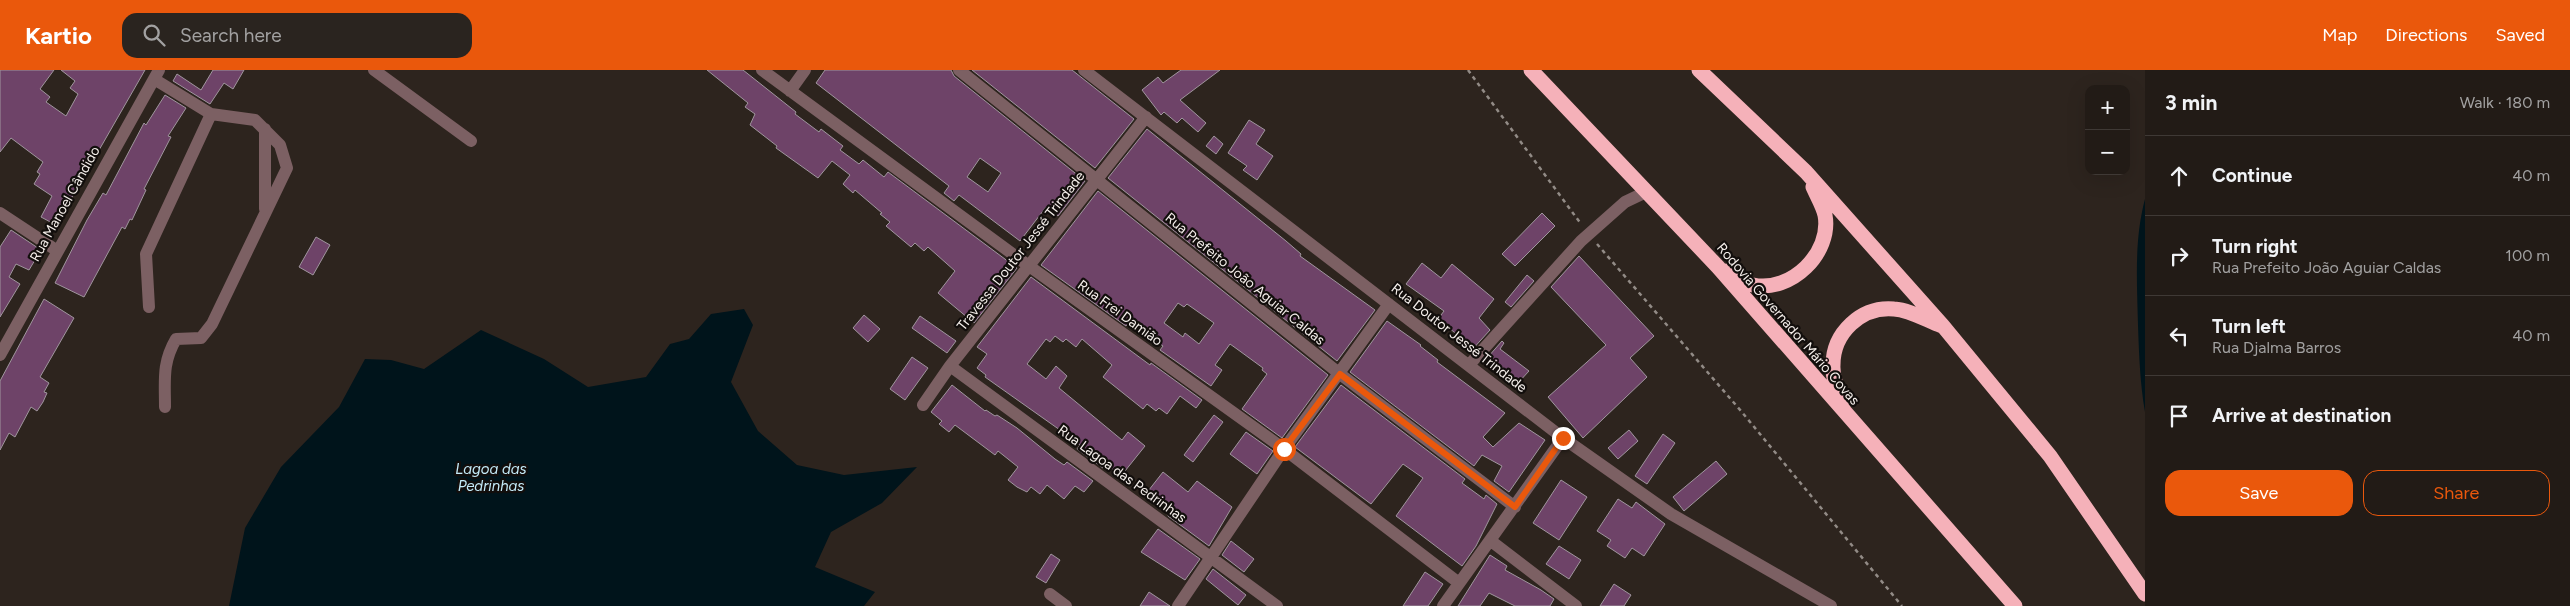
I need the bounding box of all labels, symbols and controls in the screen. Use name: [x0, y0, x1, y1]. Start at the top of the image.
search box: [122, 13, 472, 58]
text: Kartio: [25, 21, 92, 50]
icon: search: [140, 21, 168, 49]
text: Search here: [180, 24, 282, 47]
text: Map: [2322, 24, 2357, 46]
text: Directions: [2385, 24, 2467, 46]
text: Saved: [2495, 24, 2545, 46]
map controls: [2085, 85, 2130, 175]
button: +: [2085, 85, 2130, 130]
text: 3 min: [2165, 90, 2217, 115]
text: Walk · 180 m: [2460, 93, 2550, 112]
button: −: [2085, 130, 2130, 175]
street label: Rua Manoel Cândido: [26, 143, 104, 265]
icon: ahead: [2165, 162, 2193, 190]
text: Continue: [2212, 164, 2292, 187]
text: 40 m: [2512, 166, 2550, 185]
street label: Travessa Doutor Jessé Trindade: [954, 168, 1089, 334]
street label: Rua Prefeito João Aguiar Caldas: [1162, 209, 1328, 349]
text: Turn right: [2212, 235, 2298, 258]
street label: Rodovia Governador Mário Covas: [1713, 240, 1863, 408]
icon: right: [2165, 242, 2193, 270]
text: 100 m: [2505, 246, 2550, 265]
text: Rua Prefeito João Aguiar Caldas: [2212, 258, 2441, 277]
street label: Rua Frei Damião: [1074, 276, 1166, 350]
street label: Rua Doutor Jessé Trindade: [1388, 280, 1530, 396]
text: Turn left: [2212, 315, 2286, 338]
icon: left: [2165, 322, 2193, 350]
text: 40 m: [2512, 326, 2550, 345]
text: Rua Djalma Barros: [2212, 338, 2341, 357]
icon: arrive: [2165, 402, 2193, 430]
text: Arrive at destination: [2212, 404, 2391, 427]
street label: Rua Lagoa das Pedrinhas: [1054, 422, 1190, 526]
route end: [1552, 427, 1575, 450]
route start: [1273, 438, 1296, 461]
water label: Lagoa das Pedrinhas: [455, 460, 527, 495]
button: Save: [2165, 470, 2353, 516]
button: Share: [2363, 470, 2550, 516]

